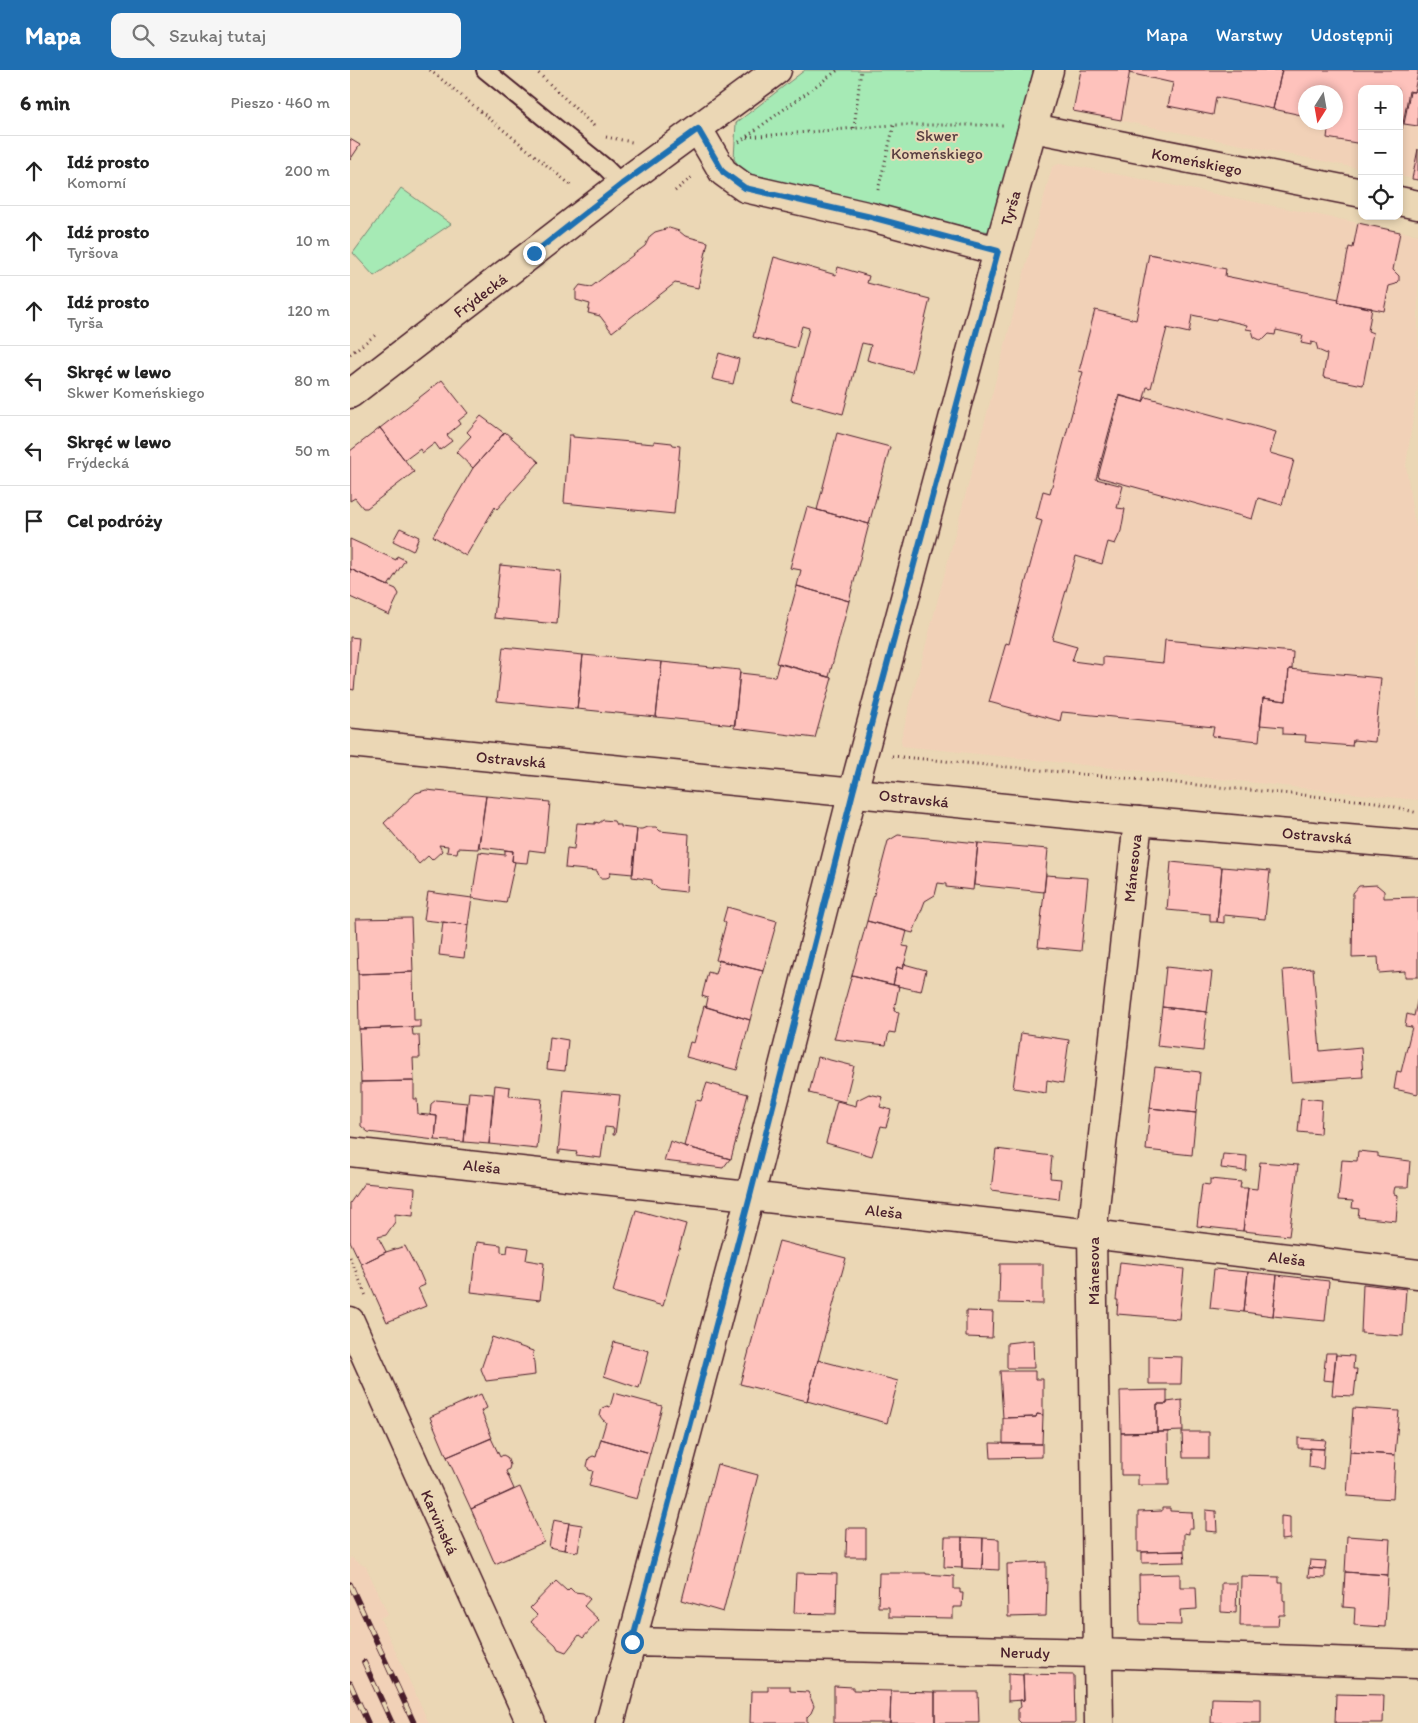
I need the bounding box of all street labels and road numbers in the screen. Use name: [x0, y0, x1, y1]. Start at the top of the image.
street label: Komeńskiego: [1150, 143, 1244, 180]
street label: Tyrša: [996, 187, 1025, 228]
street label: Frýdecká: [450, 269, 511, 322]
street label: Ostravská: [475, 747, 548, 772]
street label: Ostravská: [878, 785, 951, 812]
street label: Ostravská: [1281, 823, 1354, 848]
street label: Mánesova: [1119, 832, 1146, 903]
street label: Aleša: [462, 1155, 502, 1178]
street label: Aleša: [864, 1200, 904, 1223]
street label: Mánesova: [1084, 1236, 1103, 1305]
street label: Aleša: [1267, 1247, 1307, 1270]
street label: Karvinská: [417, 1487, 463, 1558]
street label: Nerudy: [1000, 1643, 1050, 1662]

